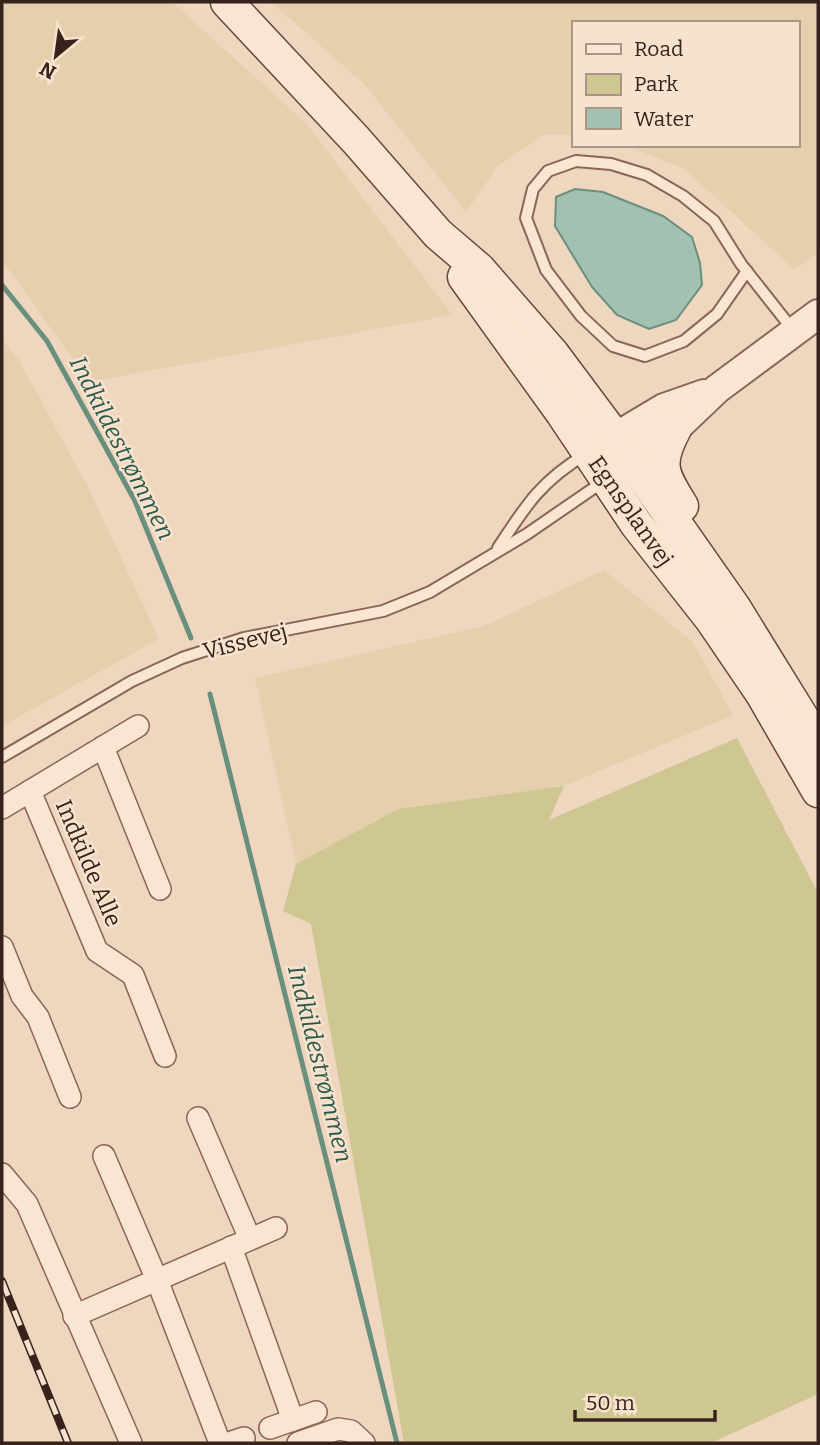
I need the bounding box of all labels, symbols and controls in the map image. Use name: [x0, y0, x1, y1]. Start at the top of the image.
north arrow: [21, 21, 91, 91]
legend: [572, 21, 799, 147]
text: Road: [634, 36, 683, 62]
text: N: [36, 57, 60, 84]
text: Park: [634, 71, 678, 97]
text: Water: [634, 106, 693, 132]
water label: Indkildestrømmen: [64, 351, 180, 545]
street label: Egnsplanvej: [583, 450, 679, 572]
street label: Vissevej: [200, 617, 290, 665]
street label: Indkilde Alle: [50, 795, 128, 931]
water label: Indkildestrømmen: [282, 962, 358, 1166]
scale bar: [575, 1378, 715, 1422]
text: 50 m: [586, 1390, 635, 1416]

